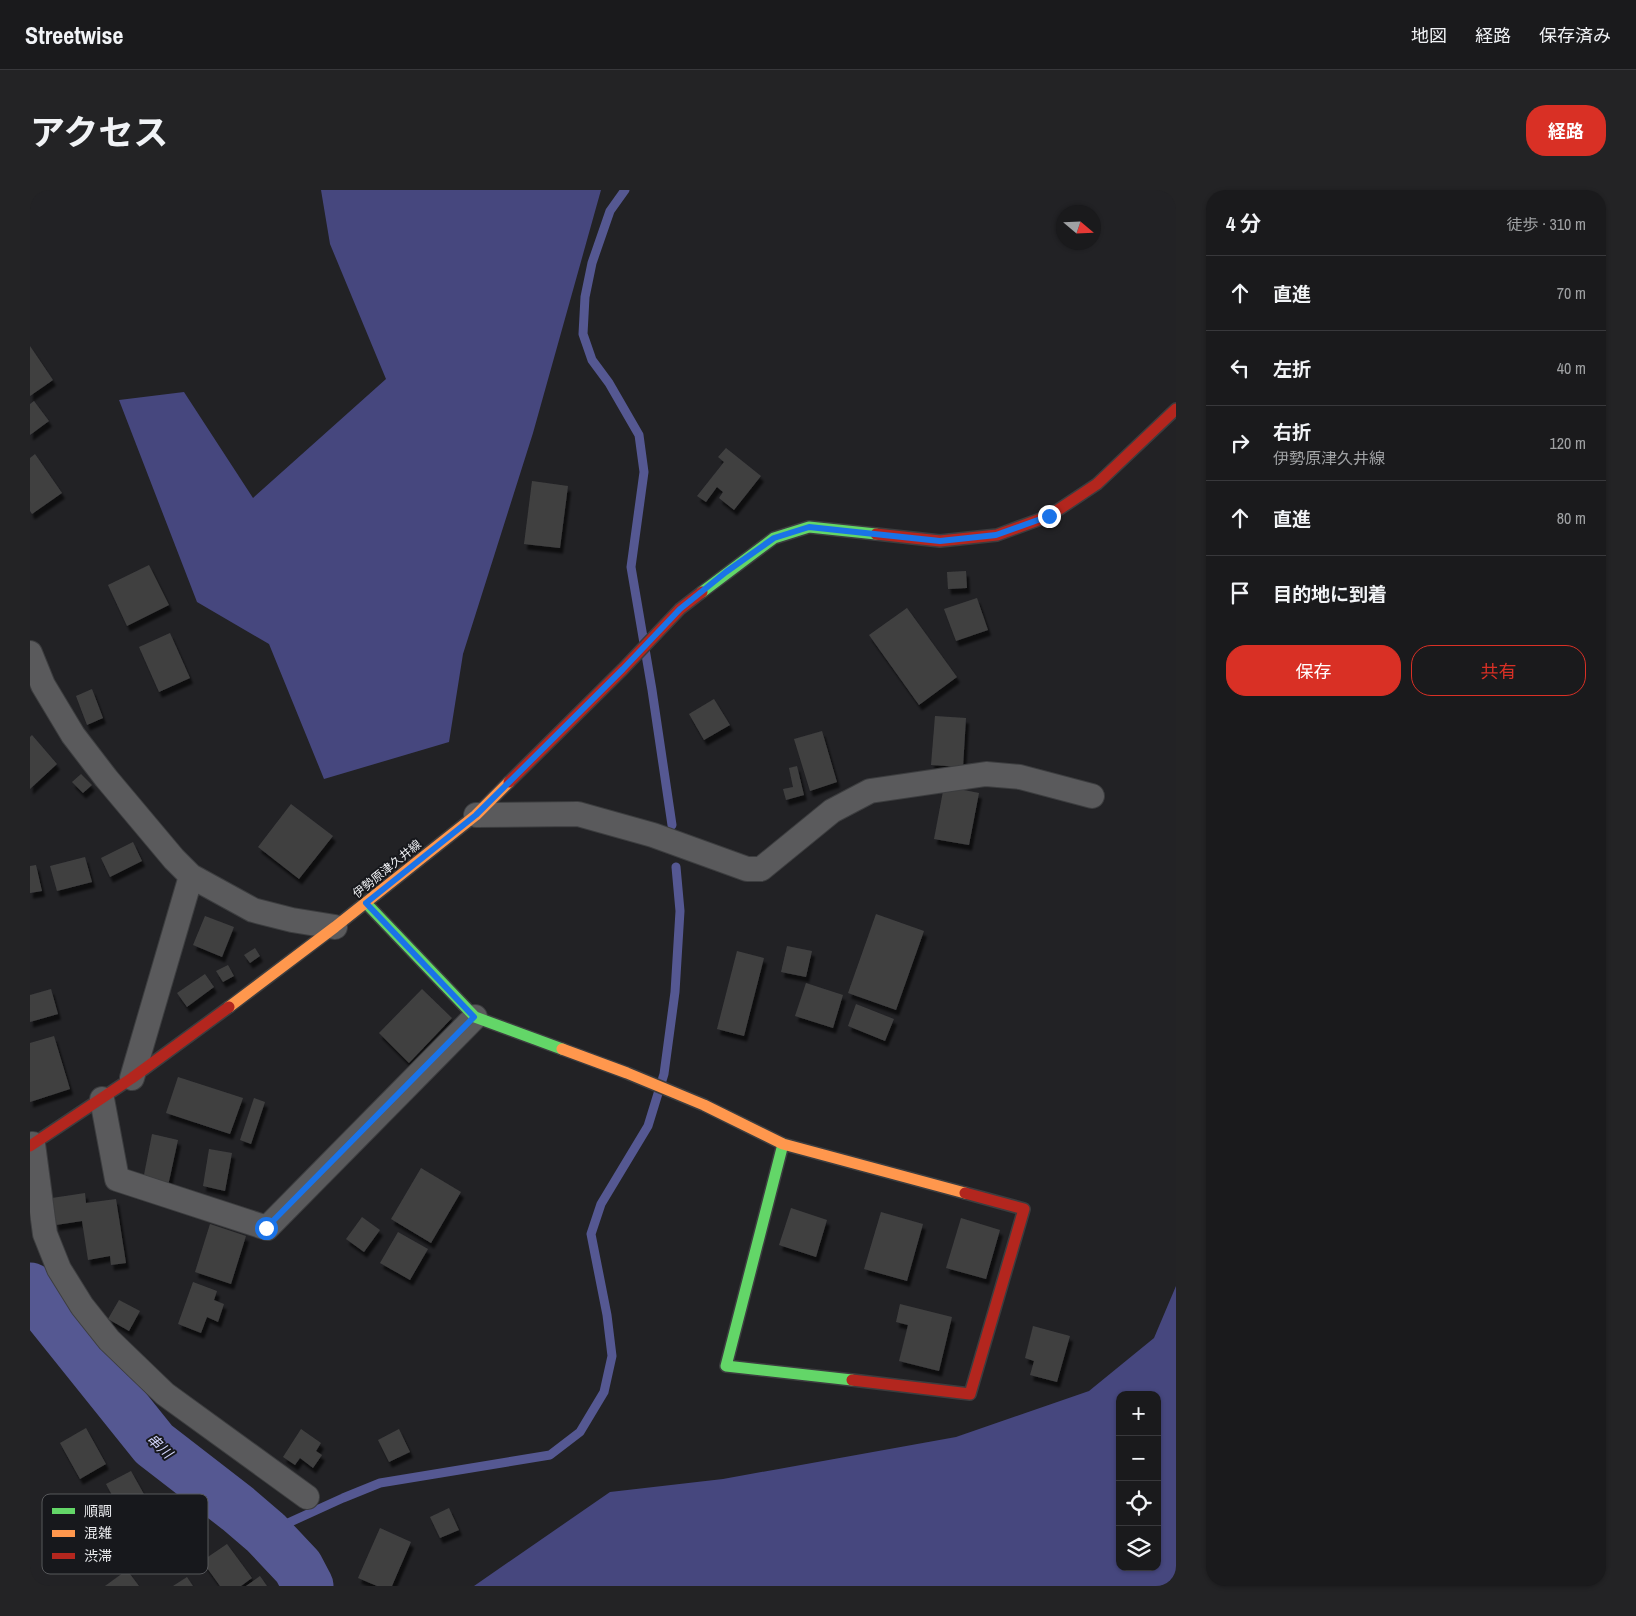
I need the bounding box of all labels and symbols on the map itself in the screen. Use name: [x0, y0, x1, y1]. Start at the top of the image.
north arrow: [1056, 205, 1101, 250]
route end: [1038, 505, 1061, 528]
street label: 伊勢原津久井線: [349, 836, 425, 902]
route start: [255, 1217, 278, 1240]
water label: 串川: [144, 1430, 178, 1463]
legend: [42, 1494, 208, 1574]
text: 順調: [84, 1502, 112, 1520]
text: 混雑: [84, 1524, 112, 1542]
text: 渋滞: [84, 1547, 112, 1565]

